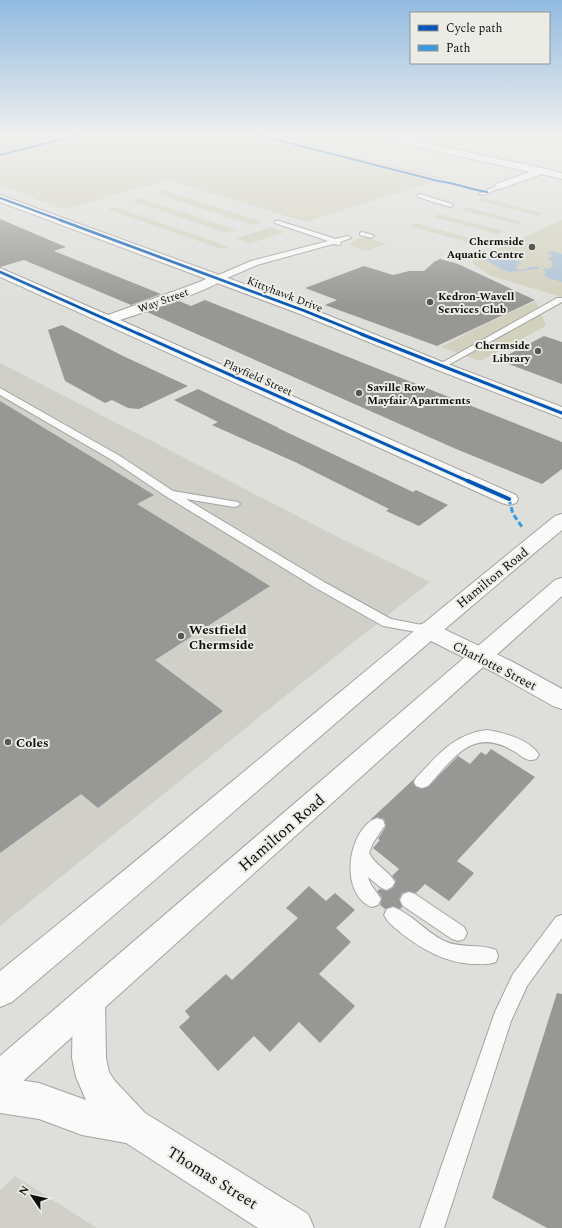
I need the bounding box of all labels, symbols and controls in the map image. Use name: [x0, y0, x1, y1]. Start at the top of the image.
legend: [410, 12, 550, 64]
text: Cycle path: [446, 19, 503, 38]
text: Path: [446, 39, 471, 58]
place label: Chermside Aquatic Centre: [447, 233, 525, 263]
marker: Chermside Aquatic Centre: [527, 242, 537, 252]
street label: Kittyhawk Drive: [244, 272, 325, 317]
street label: Way Street: [135, 283, 191, 317]
place label: Kedron-Wavell Services Club: [438, 288, 515, 318]
marker: Kedron-Wavell Services Club: [425, 297, 435, 307]
place label: Chermside Library: [475, 337, 531, 367]
marker: Chermside Library: [533, 346, 543, 356]
street label: Playfield Street: [220, 355, 295, 400]
place label: Saville Row Mayfair Apartments: [367, 379, 471, 409]
marker: Saville Row Mayfair Apartments: [354, 388, 364, 398]
street label: Hamilton Road: [452, 542, 533, 613]
place label: Westfield Chermside: [189, 620, 254, 655]
marker: Westfield Chermside: [176, 631, 186, 641]
street label: Charlotte Street: [449, 636, 540, 696]
place label: Coles: [16, 733, 49, 753]
marker: Coles: [3, 737, 13, 747]
street label: Hamilton Road: [233, 788, 330, 877]
street label: Thomas Street: [162, 1140, 263, 1216]
north arrow: [12, 1176, 52, 1216]
text: N: [15, 1182, 34, 1199]

